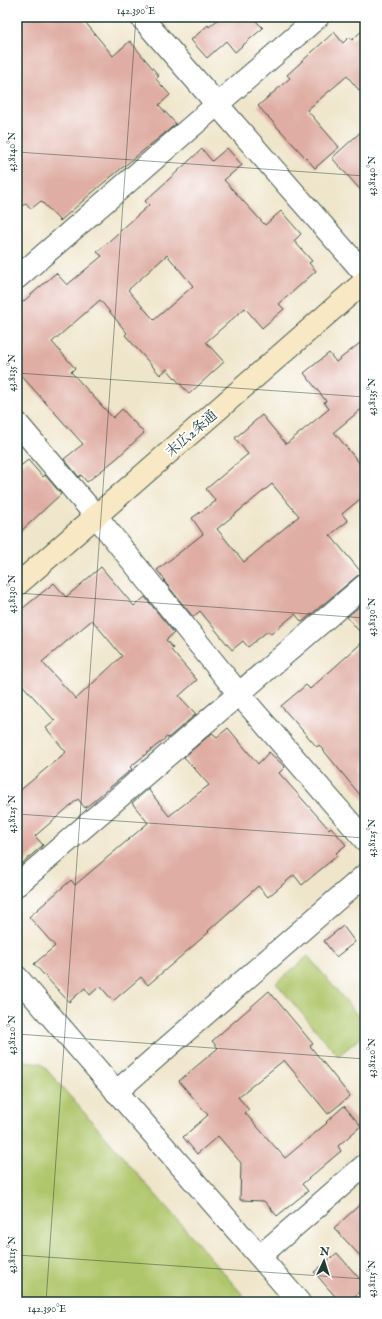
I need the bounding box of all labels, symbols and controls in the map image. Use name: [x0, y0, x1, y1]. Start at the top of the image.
text: 142.390°E: [117, 5, 155, 18]
text: 43.8140°N: [6, 132, 19, 172]
text: 43.8140°N: [366, 156, 379, 196]
text: 43.8135°N: [6, 354, 19, 392]
text: 43.8135°N: [366, 378, 379, 416]
street label: 末広2条通: [162, 406, 221, 461]
text: 43.8130°N: [6, 574, 19, 613]
text: 43.8130°N: [366, 597, 379, 636]
text: 43.8125°N: [6, 794, 19, 833]
text: 43.8125°N: [366, 818, 379, 857]
text: 43.8120°N: [6, 1015, 19, 1055]
text: 43.8120°N: [366, 1038, 379, 1078]
text: 43.8115°N: [6, 1236, 19, 1274]
north arrow: [304, 1241, 344, 1281]
text: N: [318, 1245, 330, 1259]
text: 43.8115°N: [366, 1260, 379, 1298]
text: 142.390°E: [28, 1303, 66, 1316]

